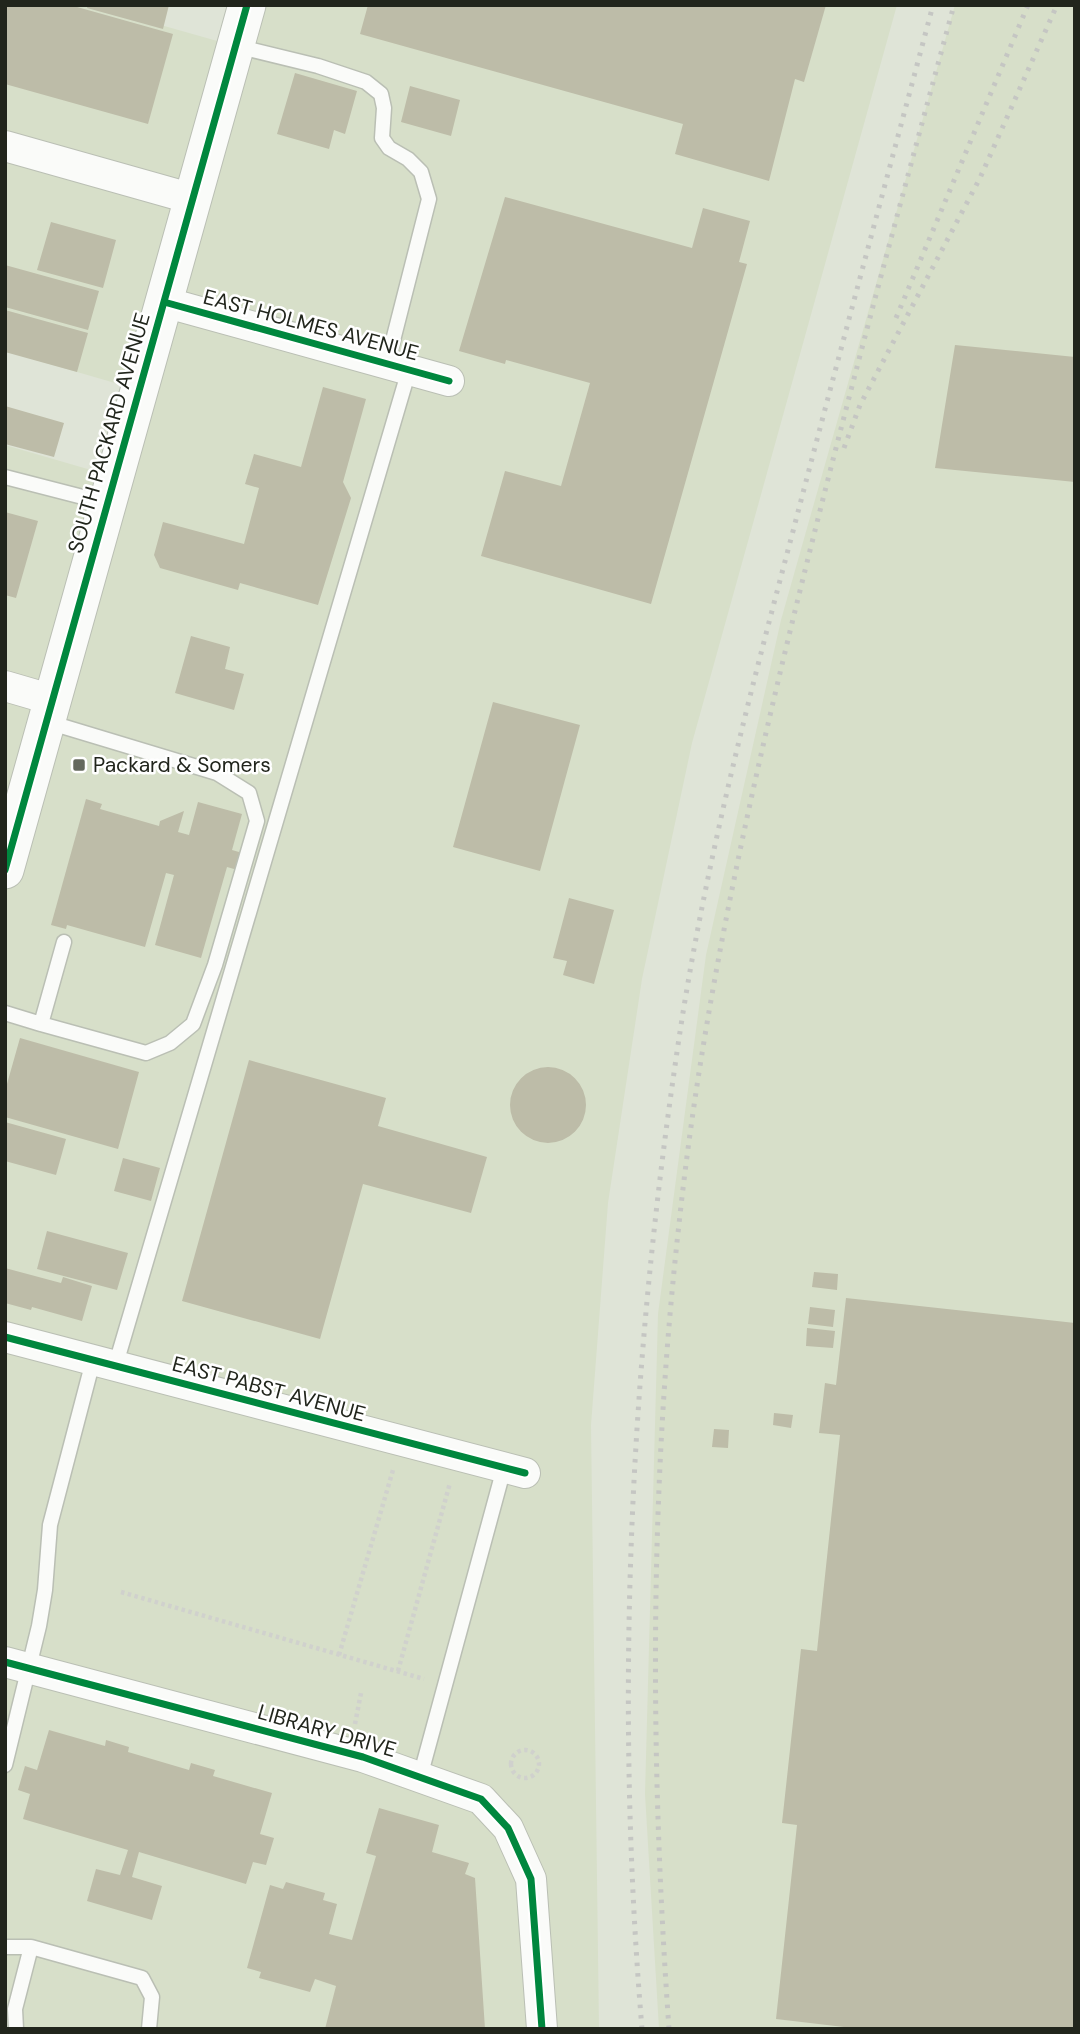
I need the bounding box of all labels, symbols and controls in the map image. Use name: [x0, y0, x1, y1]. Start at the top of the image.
street label: EAST HOLMES AVENUE: [200, 283, 422, 367]
street label: SOUTH PACKARD AVENUE: [61, 309, 157, 557]
place label: Packard & Somers: [93, 751, 271, 779]
marker: Packard & Somers: [71, 757, 87, 773]
street label: EAST PABST AVENUE: [169, 1350, 369, 1428]
street label: LIBRARY DRIVE: [255, 1698, 399, 1764]

